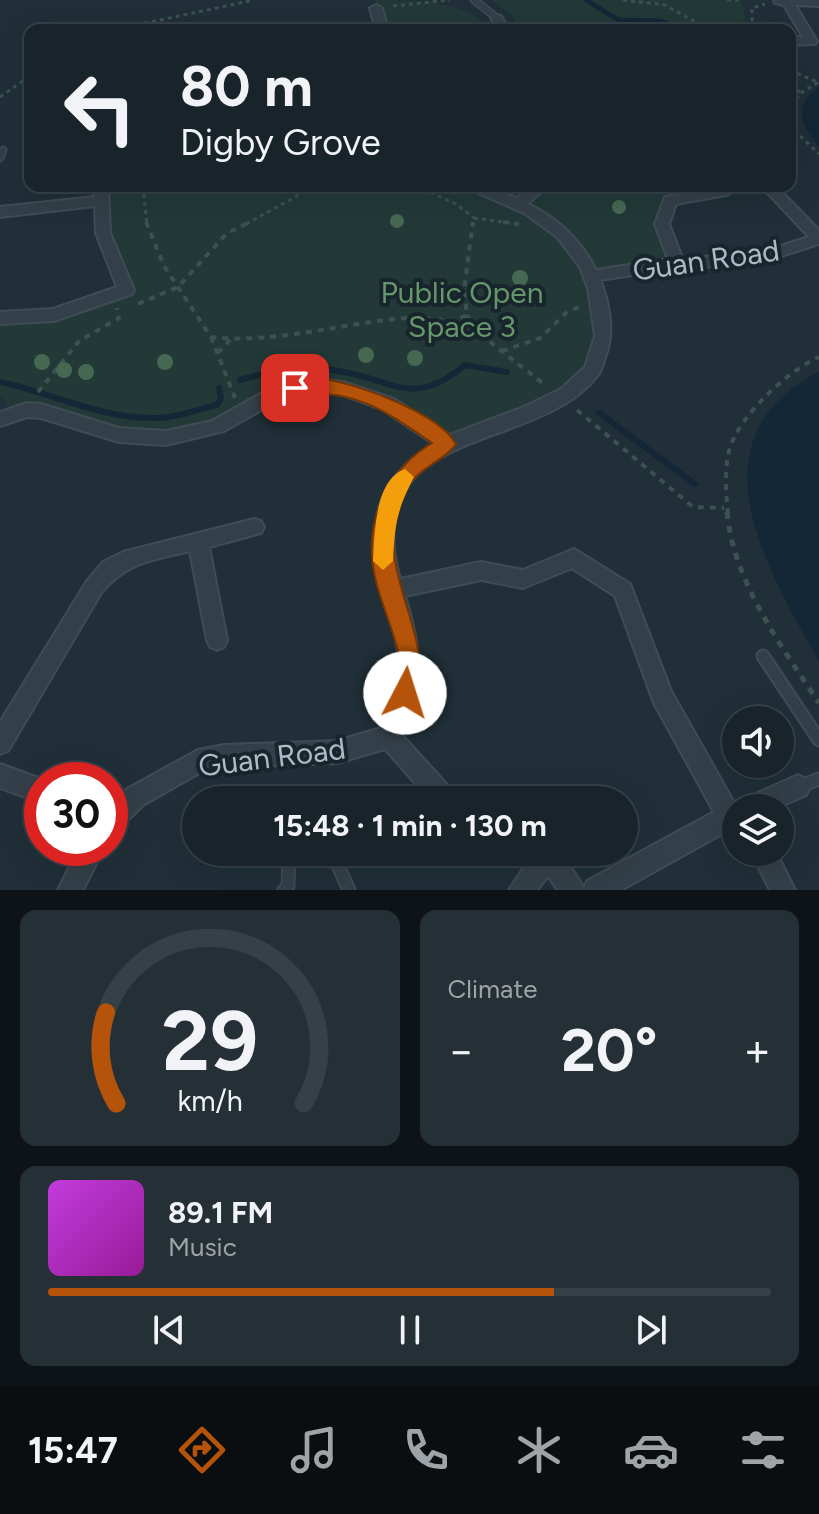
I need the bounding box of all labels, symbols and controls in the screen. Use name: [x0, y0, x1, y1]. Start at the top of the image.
text: 80 m: [180, 53, 313, 120]
icon: left: [48, 56, 152, 160]
text: Digby Grove: [180, 121, 381, 164]
street label: Guan Road: [630, 231, 782, 289]
park label: Public Open Space 3: [381, 274, 543, 345]
pin: [261, 354, 329, 422]
icon: arrive: [273, 366, 317, 410]
position arrow: [363, 651, 447, 735]
map controls: [722, 706, 794, 866]
button: sound: [722, 706, 794, 778]
street label: Guan Road: [196, 730, 348, 784]
speed limit sign: 30: [24, 762, 128, 866]
button: layers: [722, 794, 794, 866]
text: 15:48 · 1 min · 130 m: [273, 807, 547, 844]
text: Climate: [448, 973, 537, 1005]
text: 29: [162, 991, 258, 1091]
text: 20°: [561, 1014, 657, 1086]
text: −: [448, 1024, 475, 1077]
text: +: [744, 1024, 771, 1077]
text: km/h: [177, 1084, 242, 1118]
text: 89.1 FM: [168, 1194, 273, 1231]
text: Music: [168, 1231, 237, 1263]
icon: previous: [147, 1308, 191, 1352]
icon: pause: [388, 1308, 432, 1352]
icon: next: [629, 1308, 673, 1352]
icon: directions: [174, 1422, 230, 1478]
icon: music: [286, 1422, 342, 1478]
icon: phone: [398, 1422, 454, 1478]
icon: climate: [511, 1422, 567, 1478]
icon: car: [623, 1422, 679, 1478]
icon: filters: [735, 1422, 791, 1478]
text: 15:47: [28, 1429, 118, 1472]

